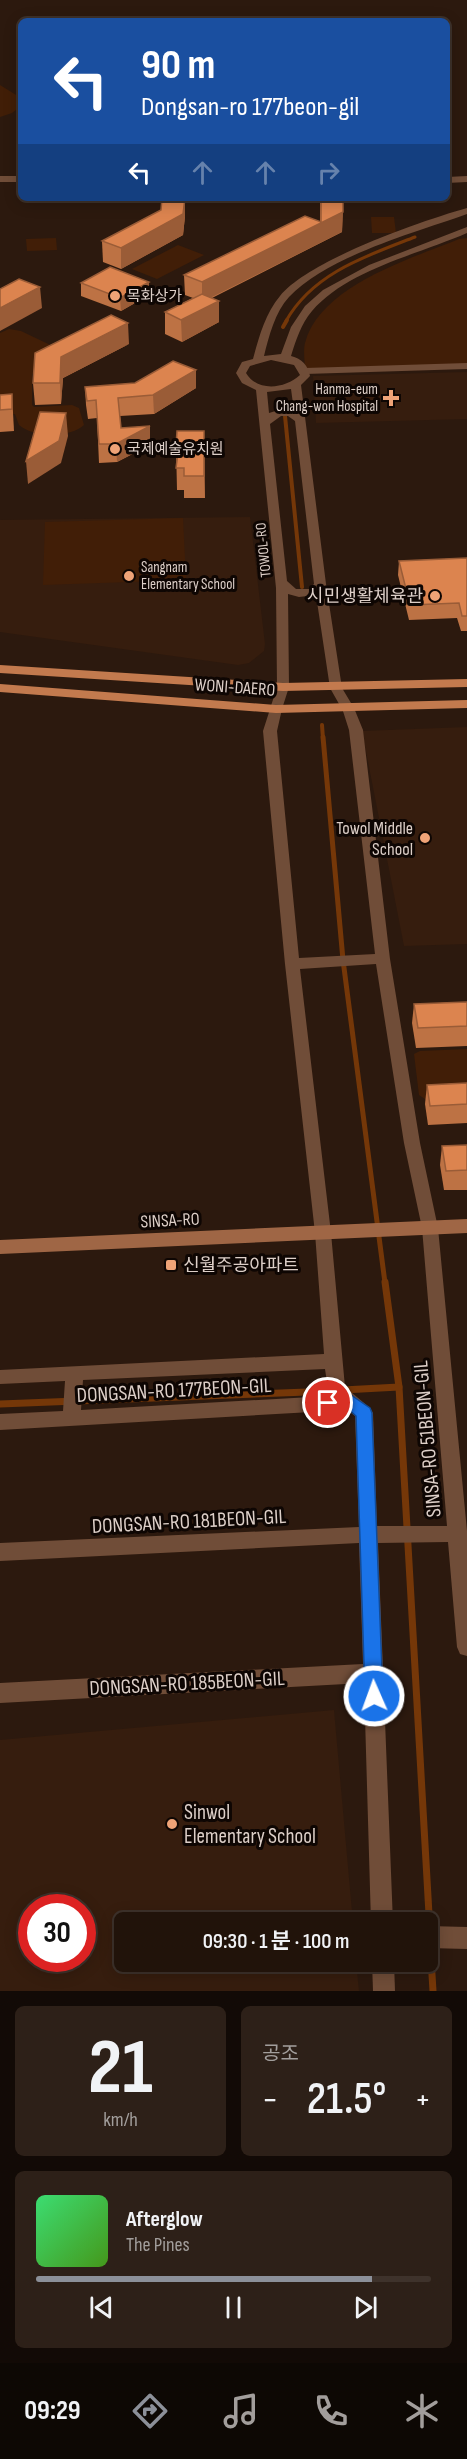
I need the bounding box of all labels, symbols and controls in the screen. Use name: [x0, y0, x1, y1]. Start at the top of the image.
text: 90 m: [141, 40, 215, 91]
icon: left: [42, 42, 120, 120]
text: Dongsan-ro 177beon-gil: [141, 91, 359, 123]
icon: left: [123, 156, 156, 189]
icon: ahead: [186, 156, 219, 189]
icon: ahead: [249, 156, 282, 189]
icon: right: [312, 156, 345, 189]
place label: 목화상가: [127, 287, 182, 306]
marker: 목화상가: [108, 289, 122, 303]
place label: Hanma-eum Chang-won Hospital: [276, 380, 378, 416]
marker: Hanma-eum Chang-won Hospital: [382, 389, 400, 407]
place label: 국제예술유치원: [127, 440, 224, 459]
marker: 국제예술유치원: [108, 442, 122, 456]
street label: TOWOL-RO: [251, 522, 276, 578]
place label: Sangnam Elementary School: [141, 558, 235, 594]
marker: Sangnam Elementary School: [122, 569, 136, 583]
place label: 시민생활체육관: [307, 586, 423, 607]
marker: 시민생활체육관: [428, 589, 442, 603]
street label: WONI-DAERO: [194, 674, 276, 701]
place label: Towol Middle School: [336, 818, 413, 860]
marker: Towol Middle School: [418, 831, 432, 845]
street label: SINSA-RO: [140, 1208, 200, 1233]
place label: 신월주공아파트: [183, 1255, 299, 1276]
marker: 신월주공아파트: [164, 1258, 178, 1272]
street label: SINSA-RO 51BEON-GIL: [408, 1359, 447, 1518]
street label: DONGSAN-RO 177BEON-GIL: [76, 1373, 272, 1408]
pin: [302, 1377, 353, 1428]
icon: arrive: [311, 1386, 344, 1419]
street label: DONGSAN-RO 181BEON-GIL: [91, 1504, 287, 1539]
position arrow: [342, 1664, 406, 1728]
street label: DONGSAN-RO 185BEON-GIL: [89, 1666, 286, 1701]
place label: Sinwol Elementary School: [184, 1800, 316, 1849]
marker: Sinwol Elementary School: [165, 1817, 179, 1831]
speed limit sign: 30: [18, 1894, 96, 1972]
text: 09:30 · 1 분 · 100 m: [203, 1928, 349, 1955]
text: 21: [88, 2022, 153, 2115]
text: 공조: [262, 2042, 299, 2066]
text: 21.5°: [307, 2072, 386, 2127]
text: −: [262, 2080, 278, 2120]
text: +: [415, 2080, 431, 2120]
text: km/h: [103, 2108, 138, 2132]
text: Afterglow: [126, 2206, 203, 2233]
text: The Pines: [126, 2233, 190, 2257]
icon: previous: [85, 2291, 118, 2324]
icon: pause: [217, 2291, 250, 2324]
icon: next: [349, 2291, 382, 2324]
icon: directions: [129, 2390, 171, 2432]
icon: music: [220, 2390, 262, 2432]
icon: phone: [310, 2390, 352, 2432]
icon: climate: [401, 2390, 443, 2432]
text: 09:29: [24, 2395, 81, 2427]

